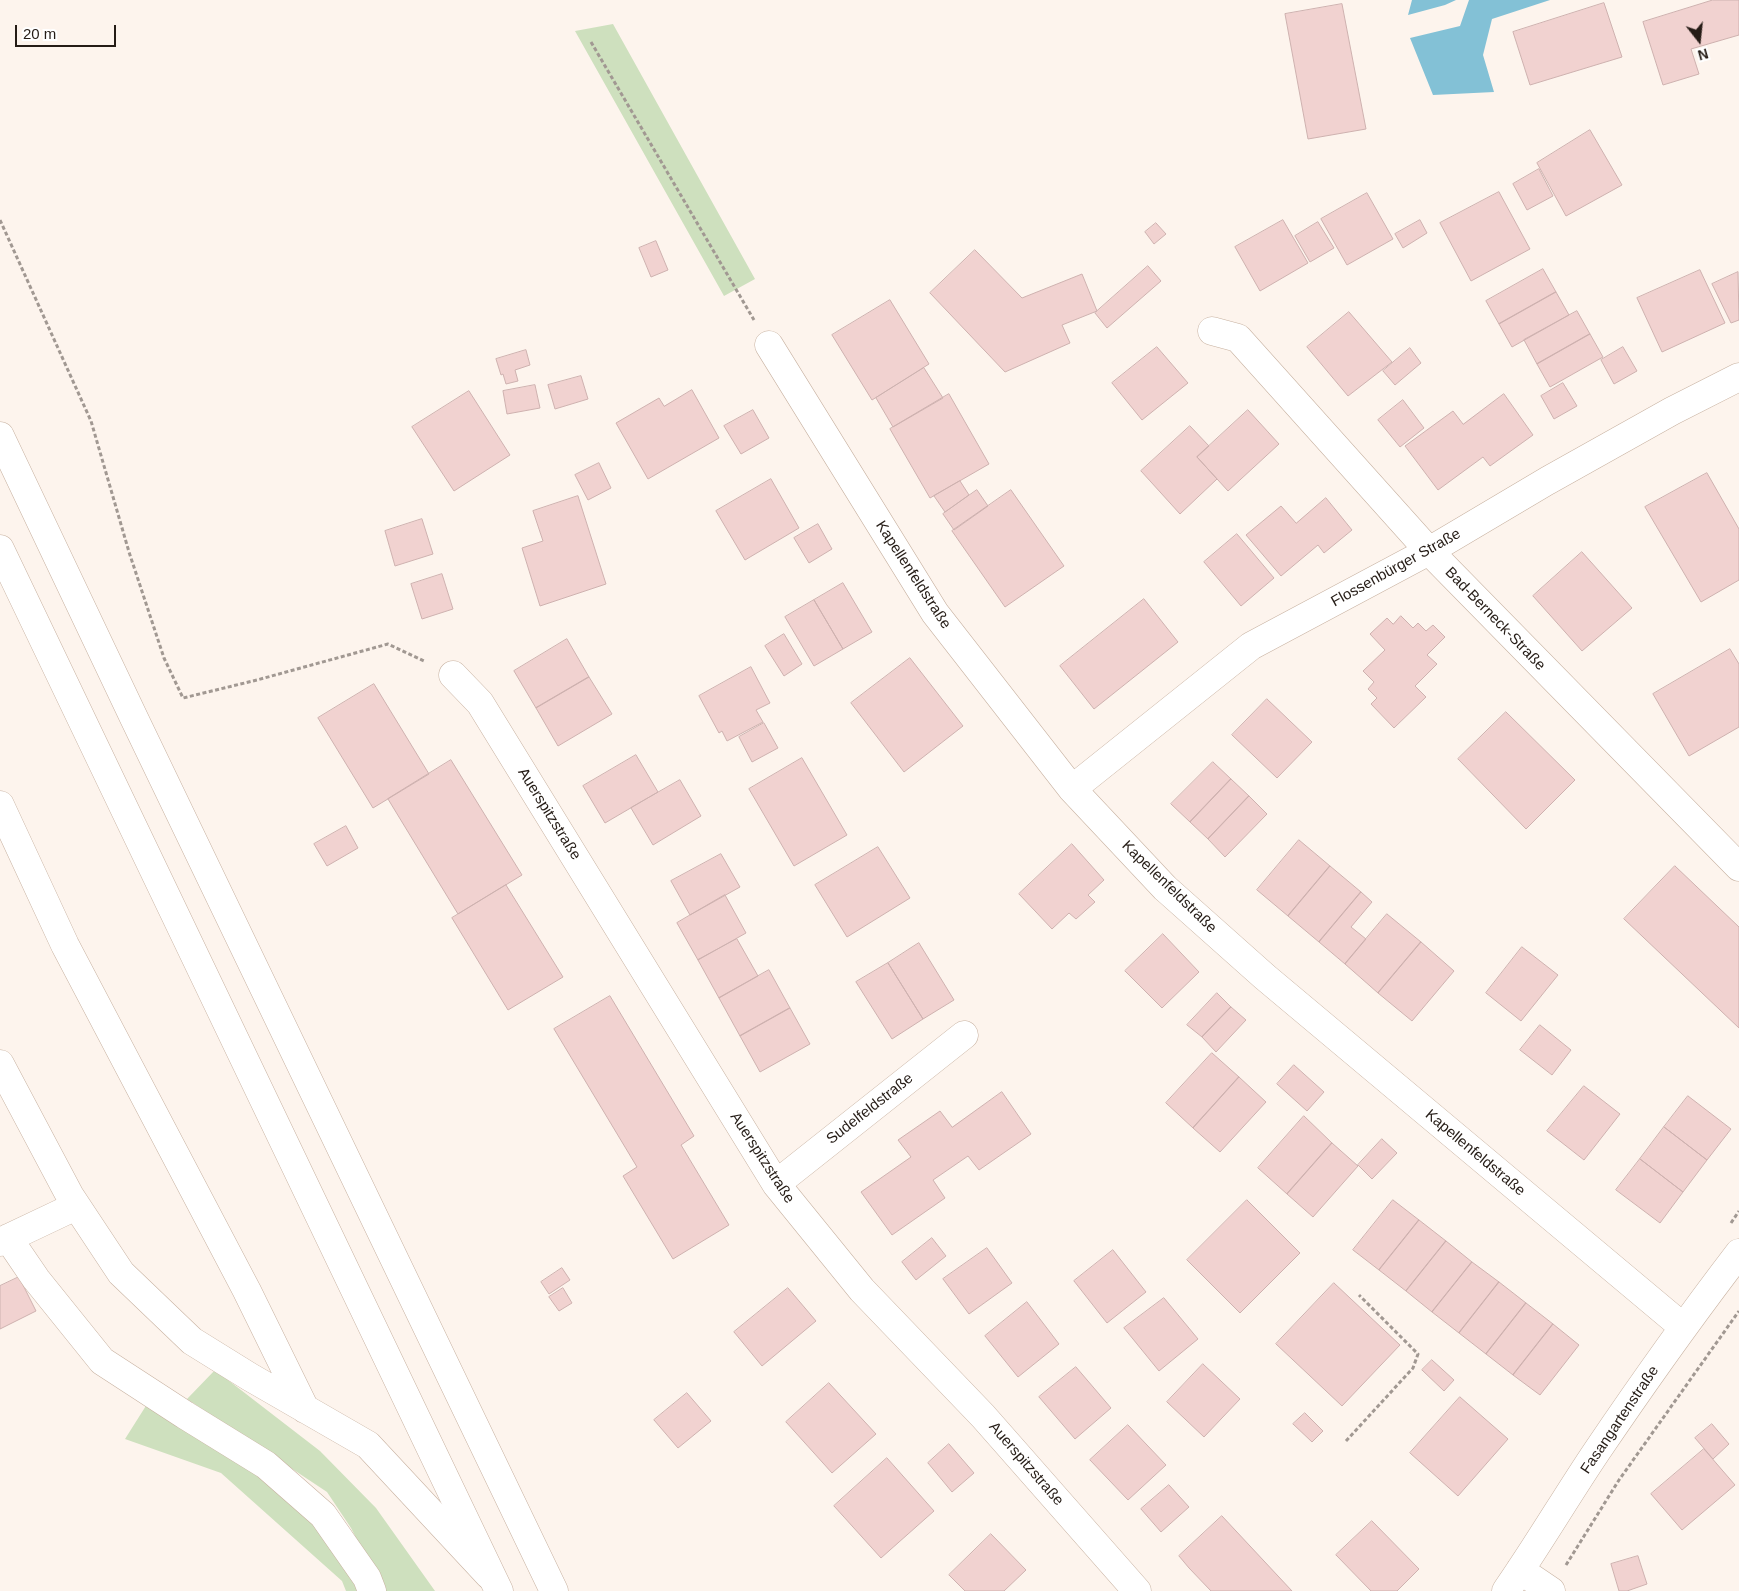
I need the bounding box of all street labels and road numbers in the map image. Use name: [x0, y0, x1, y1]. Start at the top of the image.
street label: Kapellenfeldstraße: [871, 518, 955, 632]
street label: Flossenbürger Straße: [1328, 525, 1464, 611]
street label: Bad-Berneck-Straße: [1441, 564, 1549, 674]
street label: Auerspitzstraße: [514, 765, 584, 863]
street label: Kapellenfeldstraße: [1118, 837, 1220, 937]
street label: Sudelfeldstraße: [823, 1070, 917, 1148]
street label: Kapellenfeldstraße: [1421, 1106, 1529, 1200]
street label: Auerspitzstraße: [726, 1109, 798, 1207]
street label: Fasangartenstraße: [1577, 1362, 1663, 1478]
street label: Auerspitzstraße: [985, 1418, 1067, 1510]

